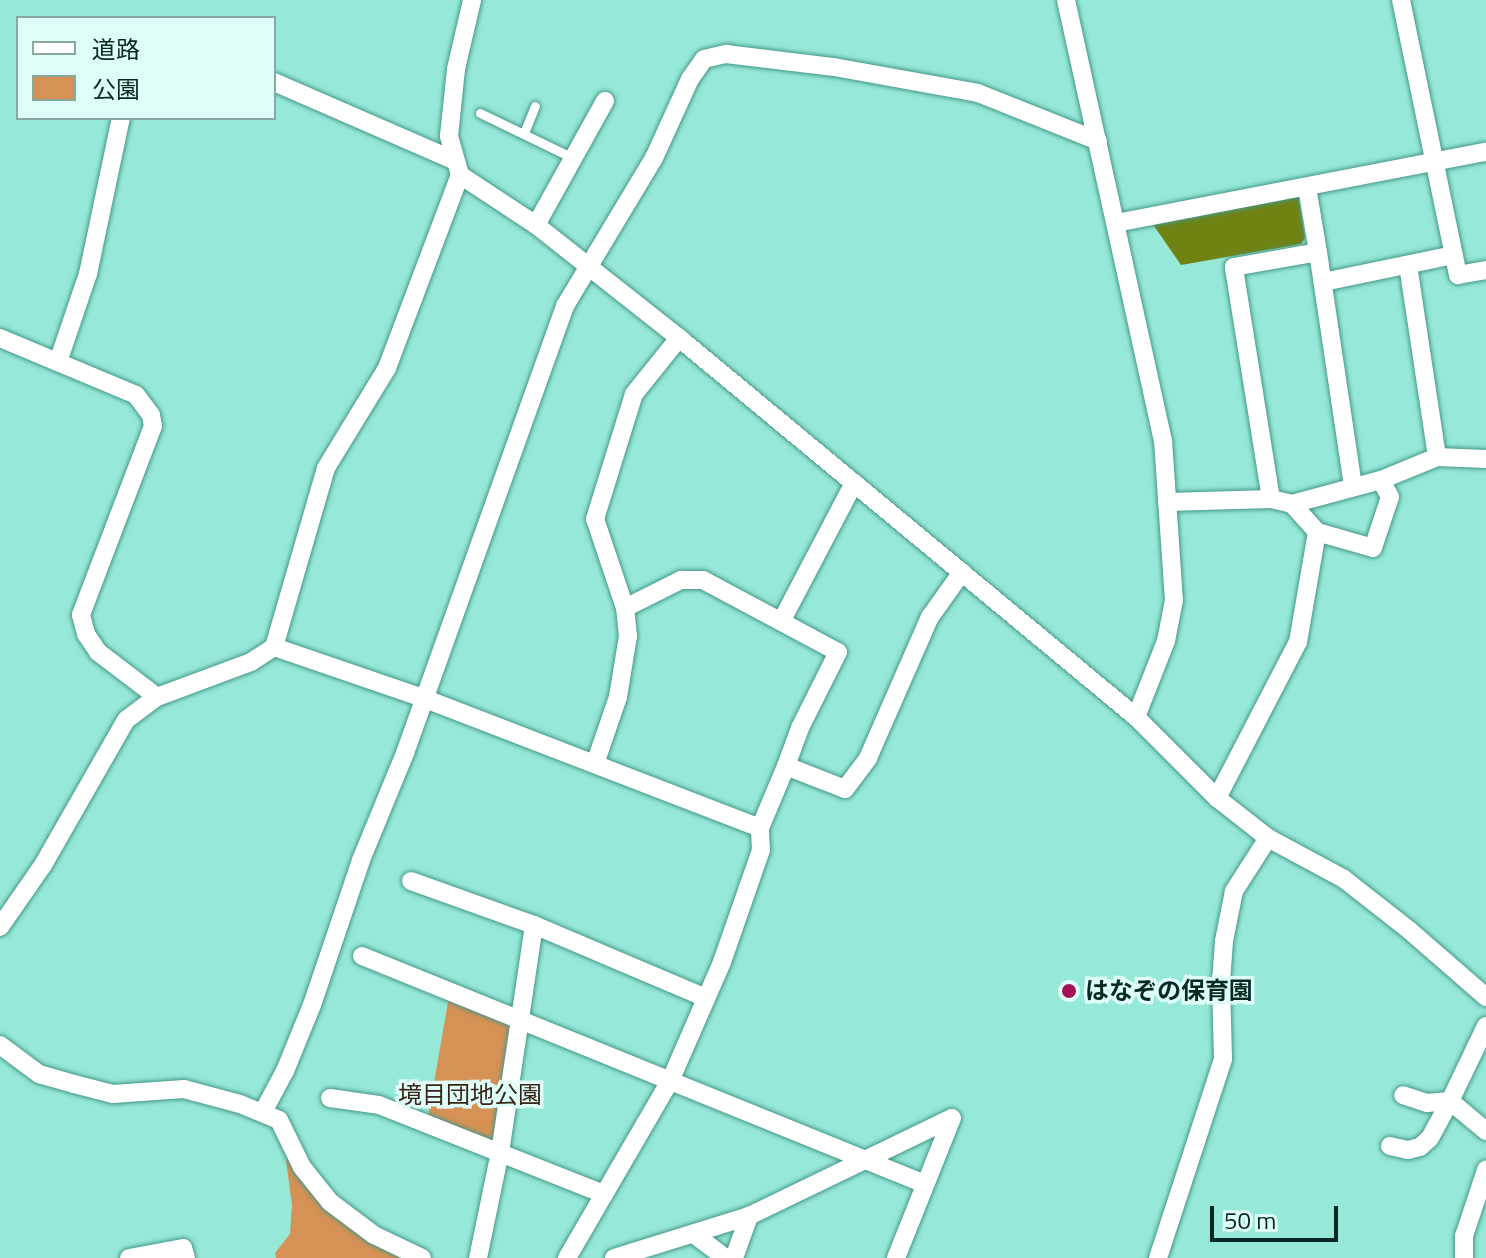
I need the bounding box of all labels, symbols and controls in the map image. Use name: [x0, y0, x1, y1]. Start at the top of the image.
legend: [16, 16, 276, 120]
text: 道路: [92, 31, 140, 67]
text: 公園: [92, 71, 140, 107]
place label: はなぞの保育園: [1085, 977, 1253, 1005]
marker: はなぞの保育園: [1060, 982, 1078, 1000]
park label: 境目団地公園: [398, 1081, 542, 1109]
scale bar: [1214, 1190, 1342, 1240]
text: 50 m: [1224, 1202, 1276, 1238]

